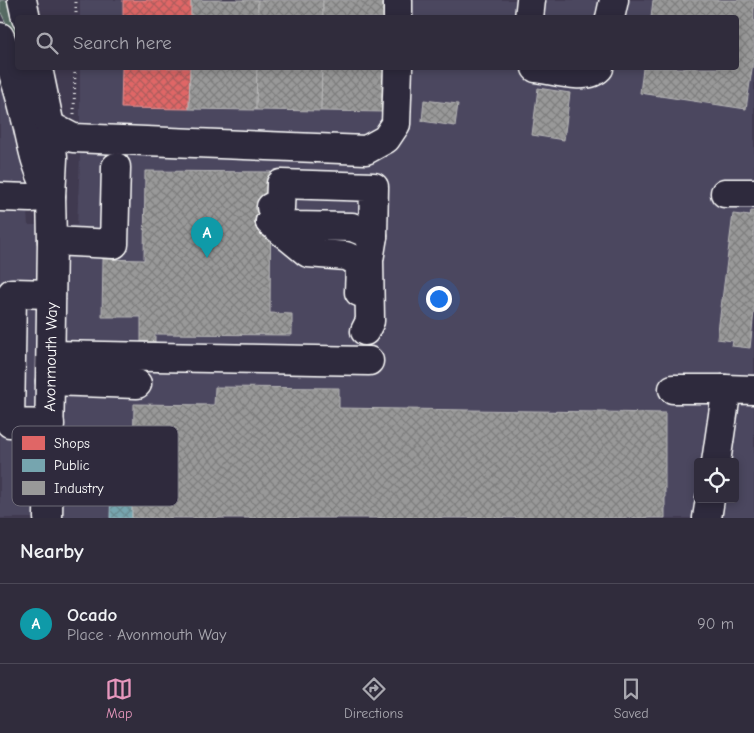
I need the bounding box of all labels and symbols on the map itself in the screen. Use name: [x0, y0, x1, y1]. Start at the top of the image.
pin: A: [191, 217, 223, 258]
your location: [426, 286, 452, 312]
street label: Avonmouth Way: [41, 301, 61, 412]
legend: [12, 426, 178, 506]
text: Shops: [54, 435, 90, 452]
text: Public: [54, 457, 90, 474]
text: Industry: [54, 480, 104, 497]

